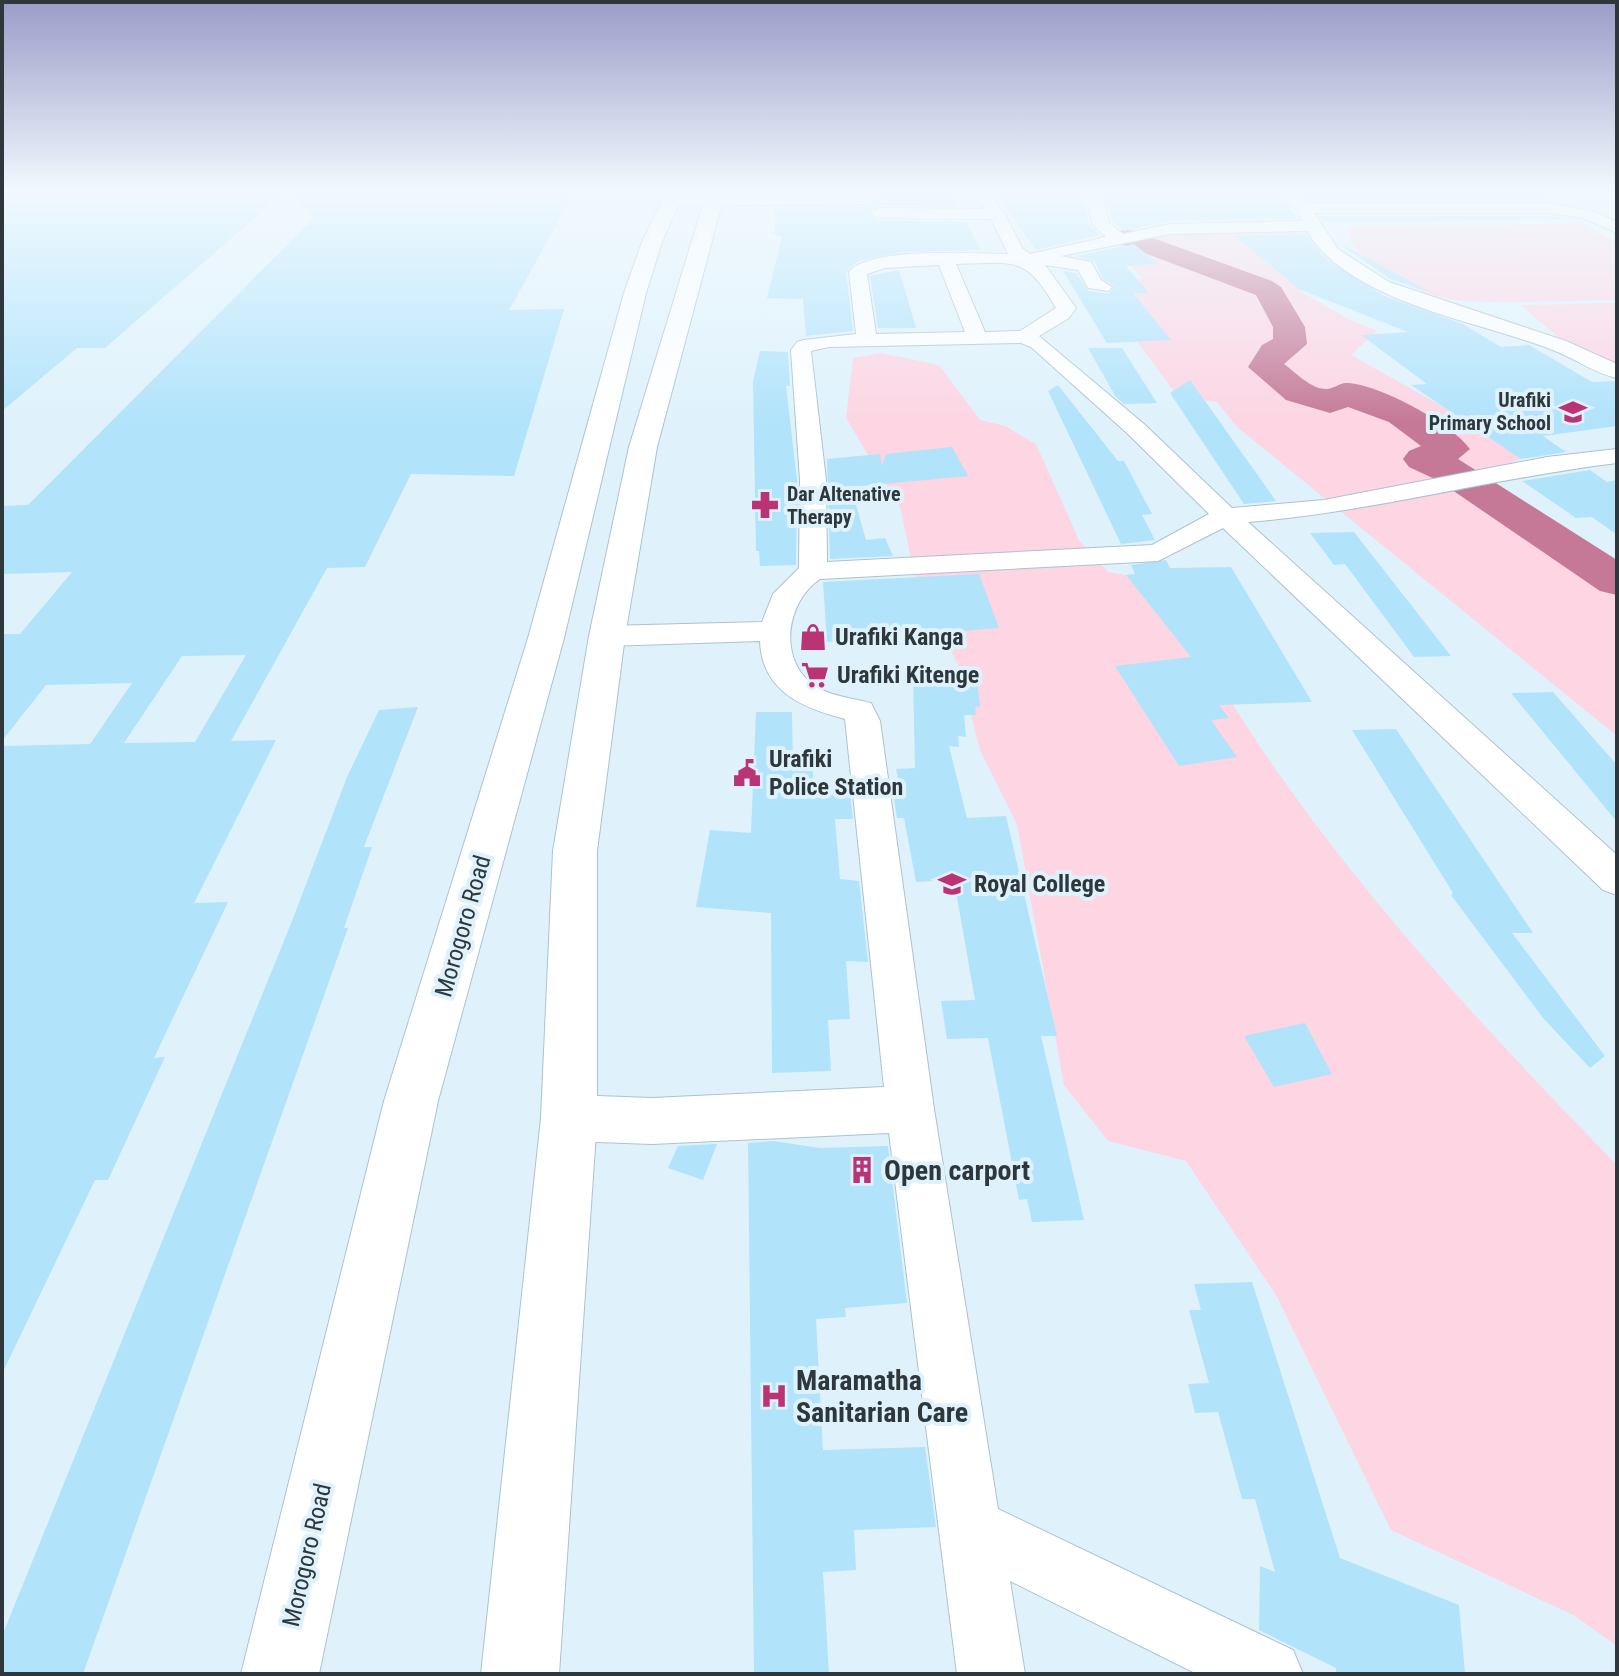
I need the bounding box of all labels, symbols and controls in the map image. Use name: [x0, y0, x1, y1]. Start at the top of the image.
place label: Urafiki Primary School: [1429, 388, 1551, 435]
school or university icon: Urafiki Primary School: [1558, 397, 1588, 427]
place label: Dar Altenative Therapy: [787, 482, 901, 529]
pharmacy icon: Dar Altenative Therapy: [750, 490, 780, 520]
shop icon: Urafiki Kanga: [798, 622, 828, 652]
place label: Urafiki Kanga: [835, 623, 964, 651]
supermarket icon: Urafiki Kitenge: [800, 660, 830, 690]
place label: Urafiki Kitenge: [837, 661, 979, 689]
place label: Urafiki Police Station: [769, 745, 903, 801]
public building icon: Urafiki Police Station: [732, 758, 762, 788]
street label: Morogoro Road: [429, 852, 497, 1000]
school or university icon: Royal College: [937, 869, 967, 899]
place label: Royal College: [974, 870, 1105, 898]
place label: Open carport: [884, 1154, 1030, 1187]
building icon: Open carport: [847, 1155, 877, 1185]
place label: Maramatha Sanitarian Care: [796, 1364, 968, 1429]
hospital icon: Maramatha Sanitarian Care: [759, 1381, 789, 1411]
street label: Morogoro Road: [277, 1481, 337, 1629]

